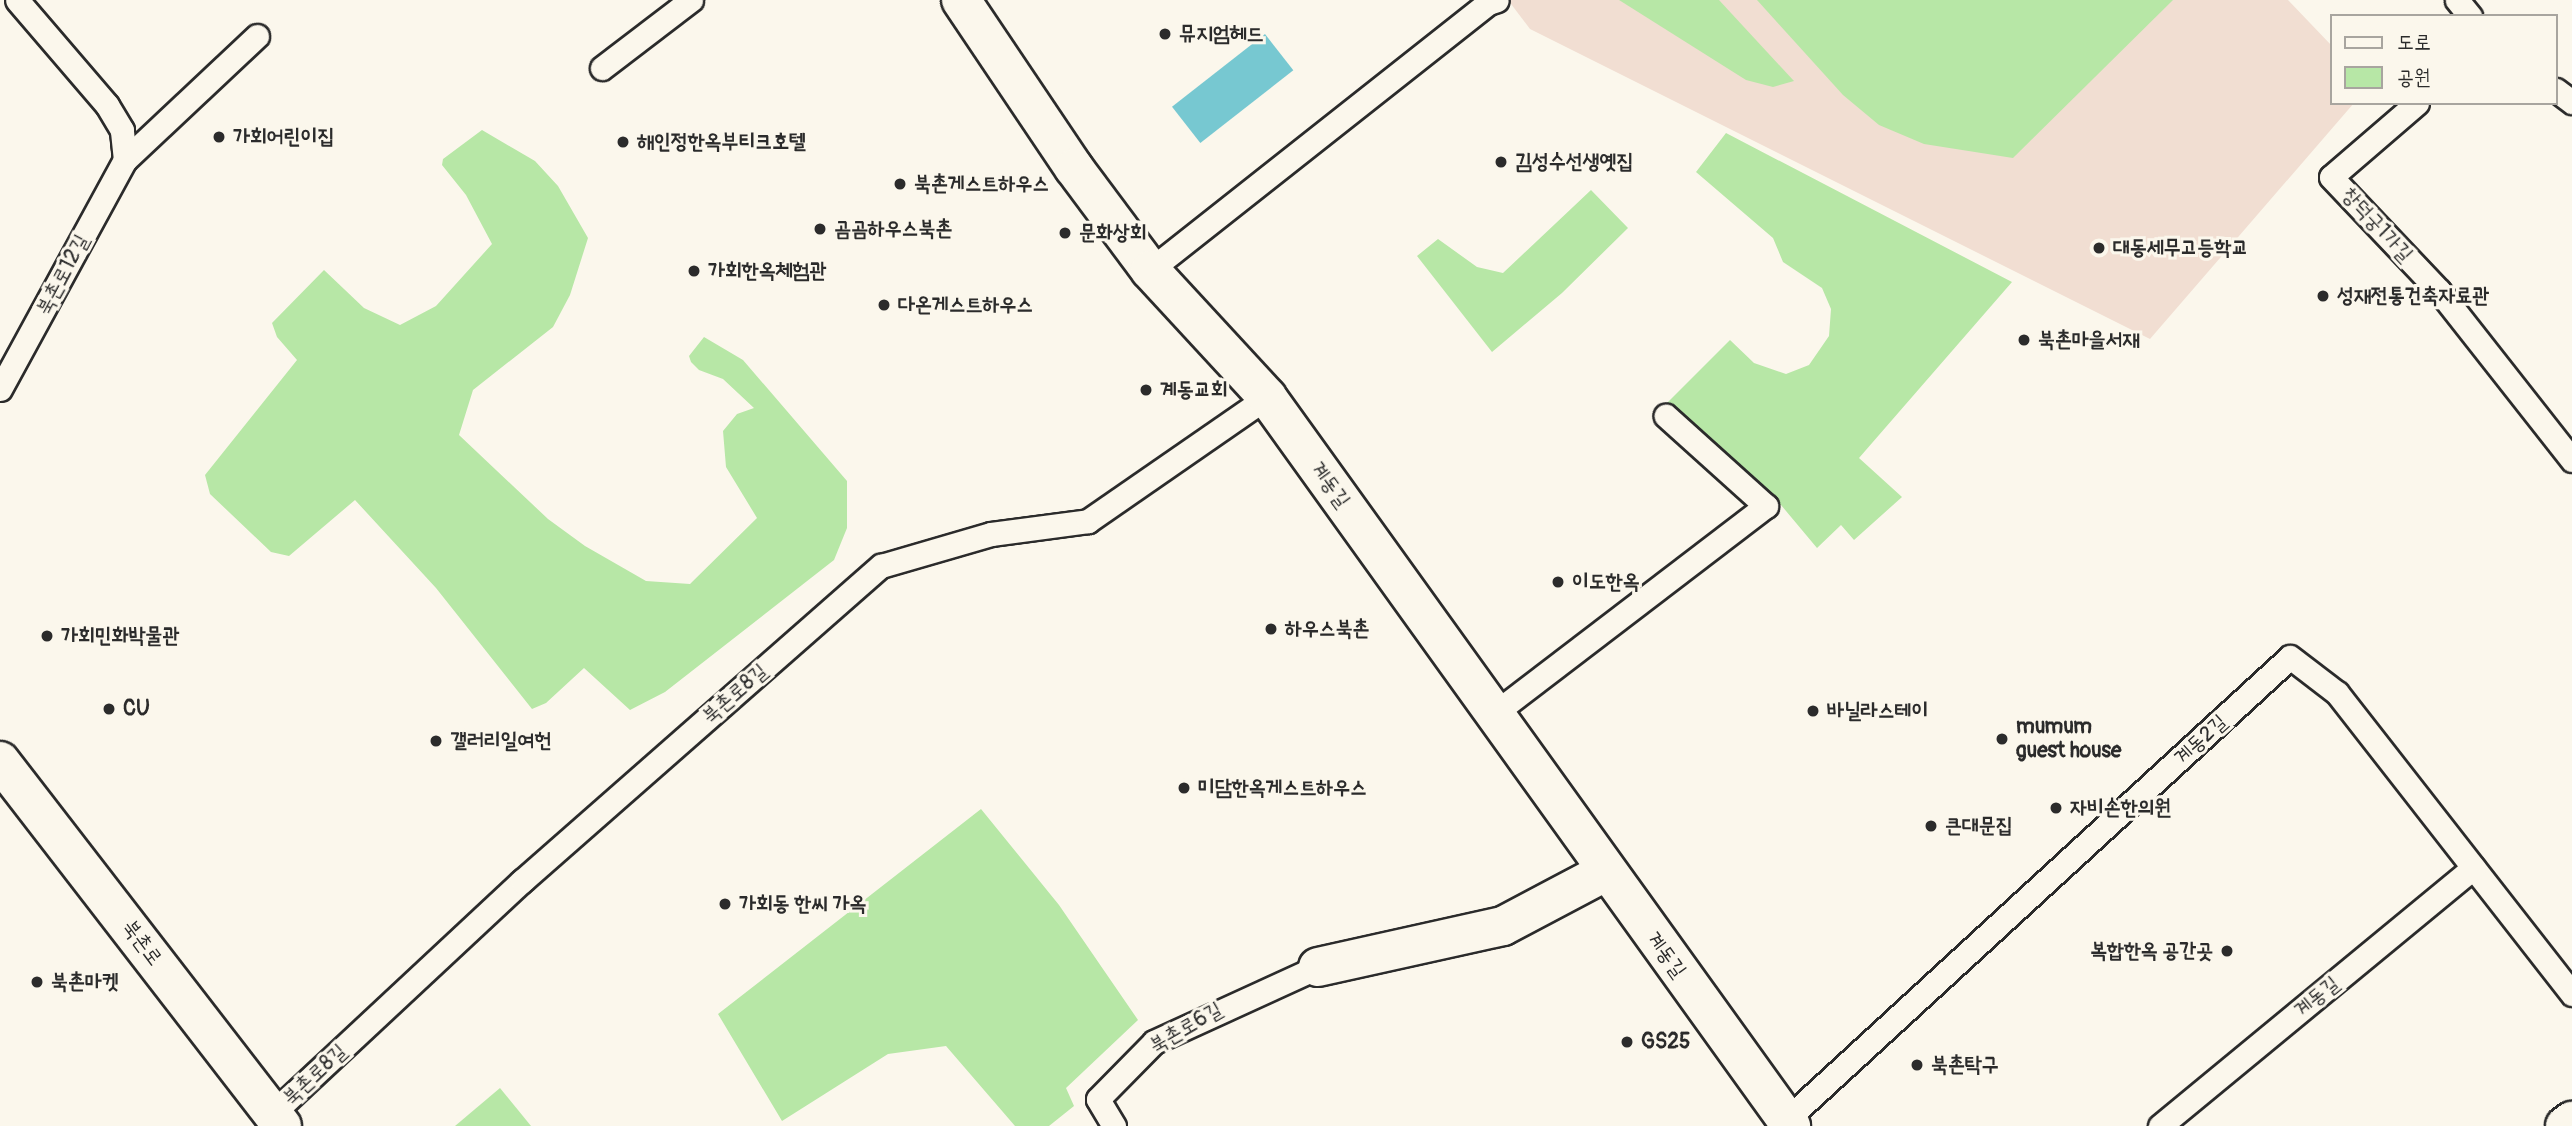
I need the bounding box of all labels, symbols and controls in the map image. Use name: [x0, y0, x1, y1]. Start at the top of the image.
legend: [2330, 14, 2558, 105]
place label: 뮤지엄헤드: [1179, 21, 1263, 47]
marker: 뮤지엄헤드: [1157, 26, 1173, 42]
text: 도로: [2397, 29, 2431, 56]
text: 공원: [2397, 64, 2431, 91]
place label: 가회어린이집: [233, 124, 334, 150]
marker: 가회어린이집: [211, 129, 227, 145]
place label: 해인정한옥부티크호텔: [637, 129, 806, 155]
marker: 해인정한옥부티크호텔: [615, 134, 631, 150]
place label: 김성수선생옛집: [1515, 149, 1633, 175]
marker: 김성수선생옛집: [1493, 154, 1509, 170]
place label: 북촌게스트하우스: [914, 171, 1049, 197]
marker: 북촌게스트하우스: [892, 176, 908, 192]
street label: 창덕궁1가길: [2336, 183, 2418, 267]
place label: 곰곰하우스북촌: [834, 216, 952, 242]
place label: 문화상회: [1079, 220, 1147, 246]
marker: 곰곰하우스북촌: [812, 221, 828, 237]
marker: 문화상회: [1057, 225, 1073, 241]
street label: 북촌로12길: [31, 230, 95, 320]
place label: 대동세무고등학교: [2113, 235, 2248, 261]
marker: 대동세무고등학교: [2091, 240, 2107, 256]
place label: 가회한옥체험관: [708, 258, 826, 284]
marker: 가회한옥체험관: [686, 263, 702, 279]
place label: 성재전통건축자료관: [2337, 283, 2489, 309]
marker: 성재전통건축자료관: [2315, 288, 2331, 304]
place label: 다온게스트하우스: [898, 292, 1033, 318]
marker: 다온게스트하우스: [876, 297, 892, 313]
place label: 북촌마을서재: [2038, 327, 2139, 353]
marker: 북촌마을서재: [2016, 332, 2032, 348]
place label: 계동교회: [1160, 377, 1228, 403]
marker: 계동교회: [1138, 382, 1154, 398]
street label: 계동길: [1305, 457, 1355, 513]
place label: 이도한옥: [1572, 569, 1640, 595]
marker: 이도한옥: [1550, 574, 1566, 590]
place label: 하우스북촌: [1285, 616, 1369, 642]
marker: 하우스북촌: [1263, 621, 1279, 637]
place label: 가회민화박물관: [61, 623, 179, 649]
marker: 가회민화박물관: [39, 628, 55, 644]
street label: 북촌로8길: [697, 659, 773, 729]
place label: CU: [123, 696, 150, 722]
place label: 바닐라스테이: [1827, 698, 1928, 724]
marker: CU: [101, 701, 117, 717]
marker: 바닐라스테이: [1805, 703, 1821, 719]
street label: 계동2길: [2169, 710, 2233, 770]
place label: mumum guest house: [2016, 714, 2121, 764]
place label: 갤러리일여헌: [450, 728, 551, 754]
marker: mumum guest house: [1994, 731, 2010, 747]
marker: 갤러리일여헌: [428, 733, 444, 749]
place label: 미담한옥게스트하우스: [1198, 775, 1367, 801]
marker: 미담한옥게스트하우스: [1176, 780, 1192, 796]
place label: 자비손한의원: [2070, 795, 2171, 821]
marker: 자비손한의원: [2048, 800, 2064, 816]
place label: 큰대문집: [1945, 813, 2013, 839]
marker: 큰대문집: [1923, 818, 1939, 834]
place label: 가회동 한씨 가옥: [739, 891, 866, 917]
marker: 가회동 한씨 가옥: [717, 896, 733, 912]
street label: 북촌로: [117, 915, 167, 971]
street label: 계동길: [1641, 927, 1691, 983]
place label: 복합한옥 공간곳: [2090, 938, 2213, 964]
marker: 복합한옥 공간곳: [2219, 943, 2235, 959]
place label: 북촌마켓: [51, 969, 119, 995]
street label: 계동길: [2289, 971, 2345, 1023]
marker: 북촌마켓: [29, 974, 45, 990]
street label: 북촌로6길: [1145, 997, 1227, 1059]
place label: GS25: [1641, 1029, 1690, 1055]
marker: GS25: [1619, 1034, 1635, 1050]
street label: 북촌로8길: [278, 1039, 352, 1111]
place label: 북촌탁구: [1931, 1052, 1999, 1078]
marker: 북촌탁구: [1909, 1057, 1925, 1073]

